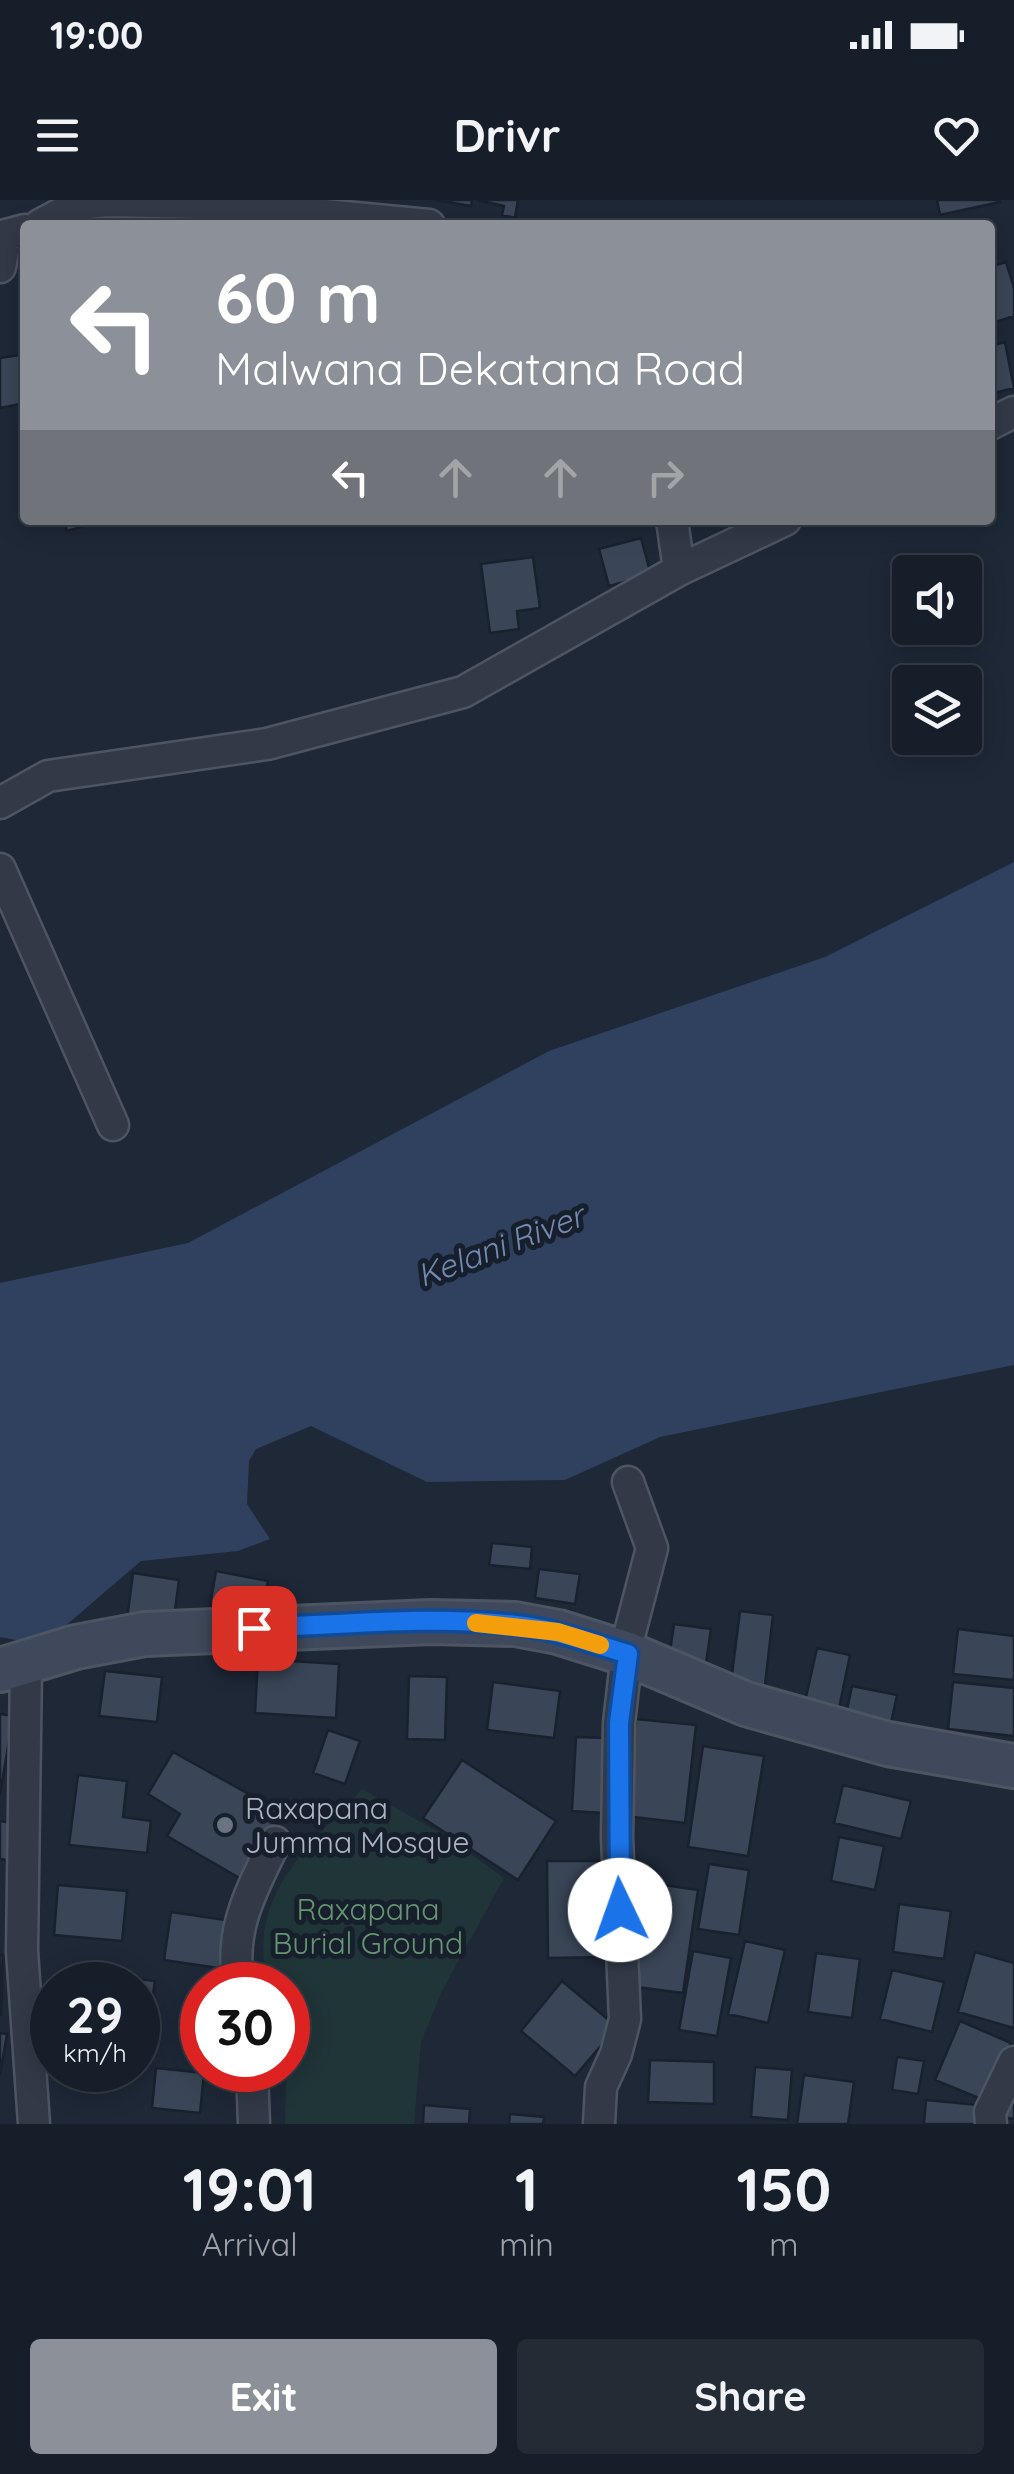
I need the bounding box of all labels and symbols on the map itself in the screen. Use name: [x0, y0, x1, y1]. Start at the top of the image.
water label: Kelani River: [411, 1194, 592, 1295]
pin: [212, 1586, 297, 1671]
place label: Raxapana Jumma Mosque: [245, 1789, 470, 1861]
marker: Raxapana Jumma Mosque: [214, 1814, 236, 1836]
position arrow: [568, 1858, 672, 1962]
park label: Raxapana Burial Ground: [273, 1890, 463, 1962]
speed limit sign: 30: [180, 1962, 310, 2092]

